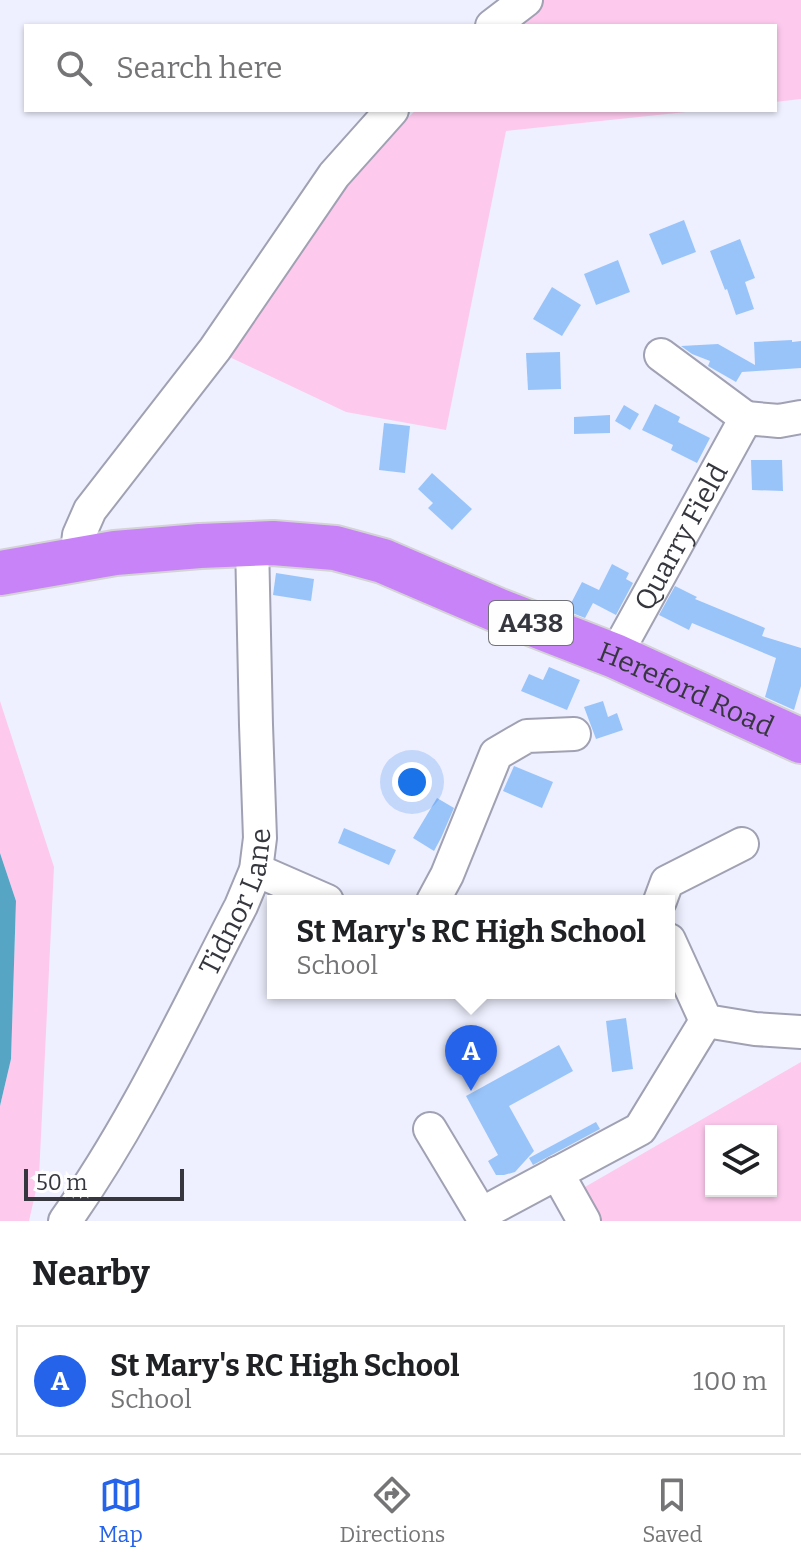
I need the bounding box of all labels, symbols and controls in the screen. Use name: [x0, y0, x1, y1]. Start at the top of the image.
search box: [24, 24, 777, 112]
icon: search: [52, 46, 96, 90]
text: Search here: [116, 50, 283, 86]
street label: Quarry Field: [627, 458, 735, 616]
road number: A438: [489, 601, 573, 645]
street label: Hereford Road: [593, 635, 779, 743]
your location: [392, 762, 432, 802]
street label: Tidnor Lane: [192, 828, 277, 981]
popup: [267, 895, 675, 999]
text: St Mary's RC High School: [296, 914, 646, 950]
text: School: [296, 950, 378, 981]
pin: A: [445, 1025, 497, 1091]
map controls: [705, 1125, 777, 1197]
button: layers: [705, 1125, 777, 1197]
scale bar: [24, 1165, 184, 1201]
text: 50 m: [36, 1169, 87, 1196]
text: Nearby: [32, 1253, 150, 1294]
text: St Mary's RC High School: [110, 1348, 460, 1384]
text: A: [51, 1366, 69, 1397]
text: 100 m: [693, 1366, 767, 1397]
text: School: [110, 1384, 192, 1415]
tab: Map: [98, 1473, 143, 1548]
tab: Directions: [340, 1473, 445, 1548]
tab: Saved: [642, 1473, 703, 1548]

